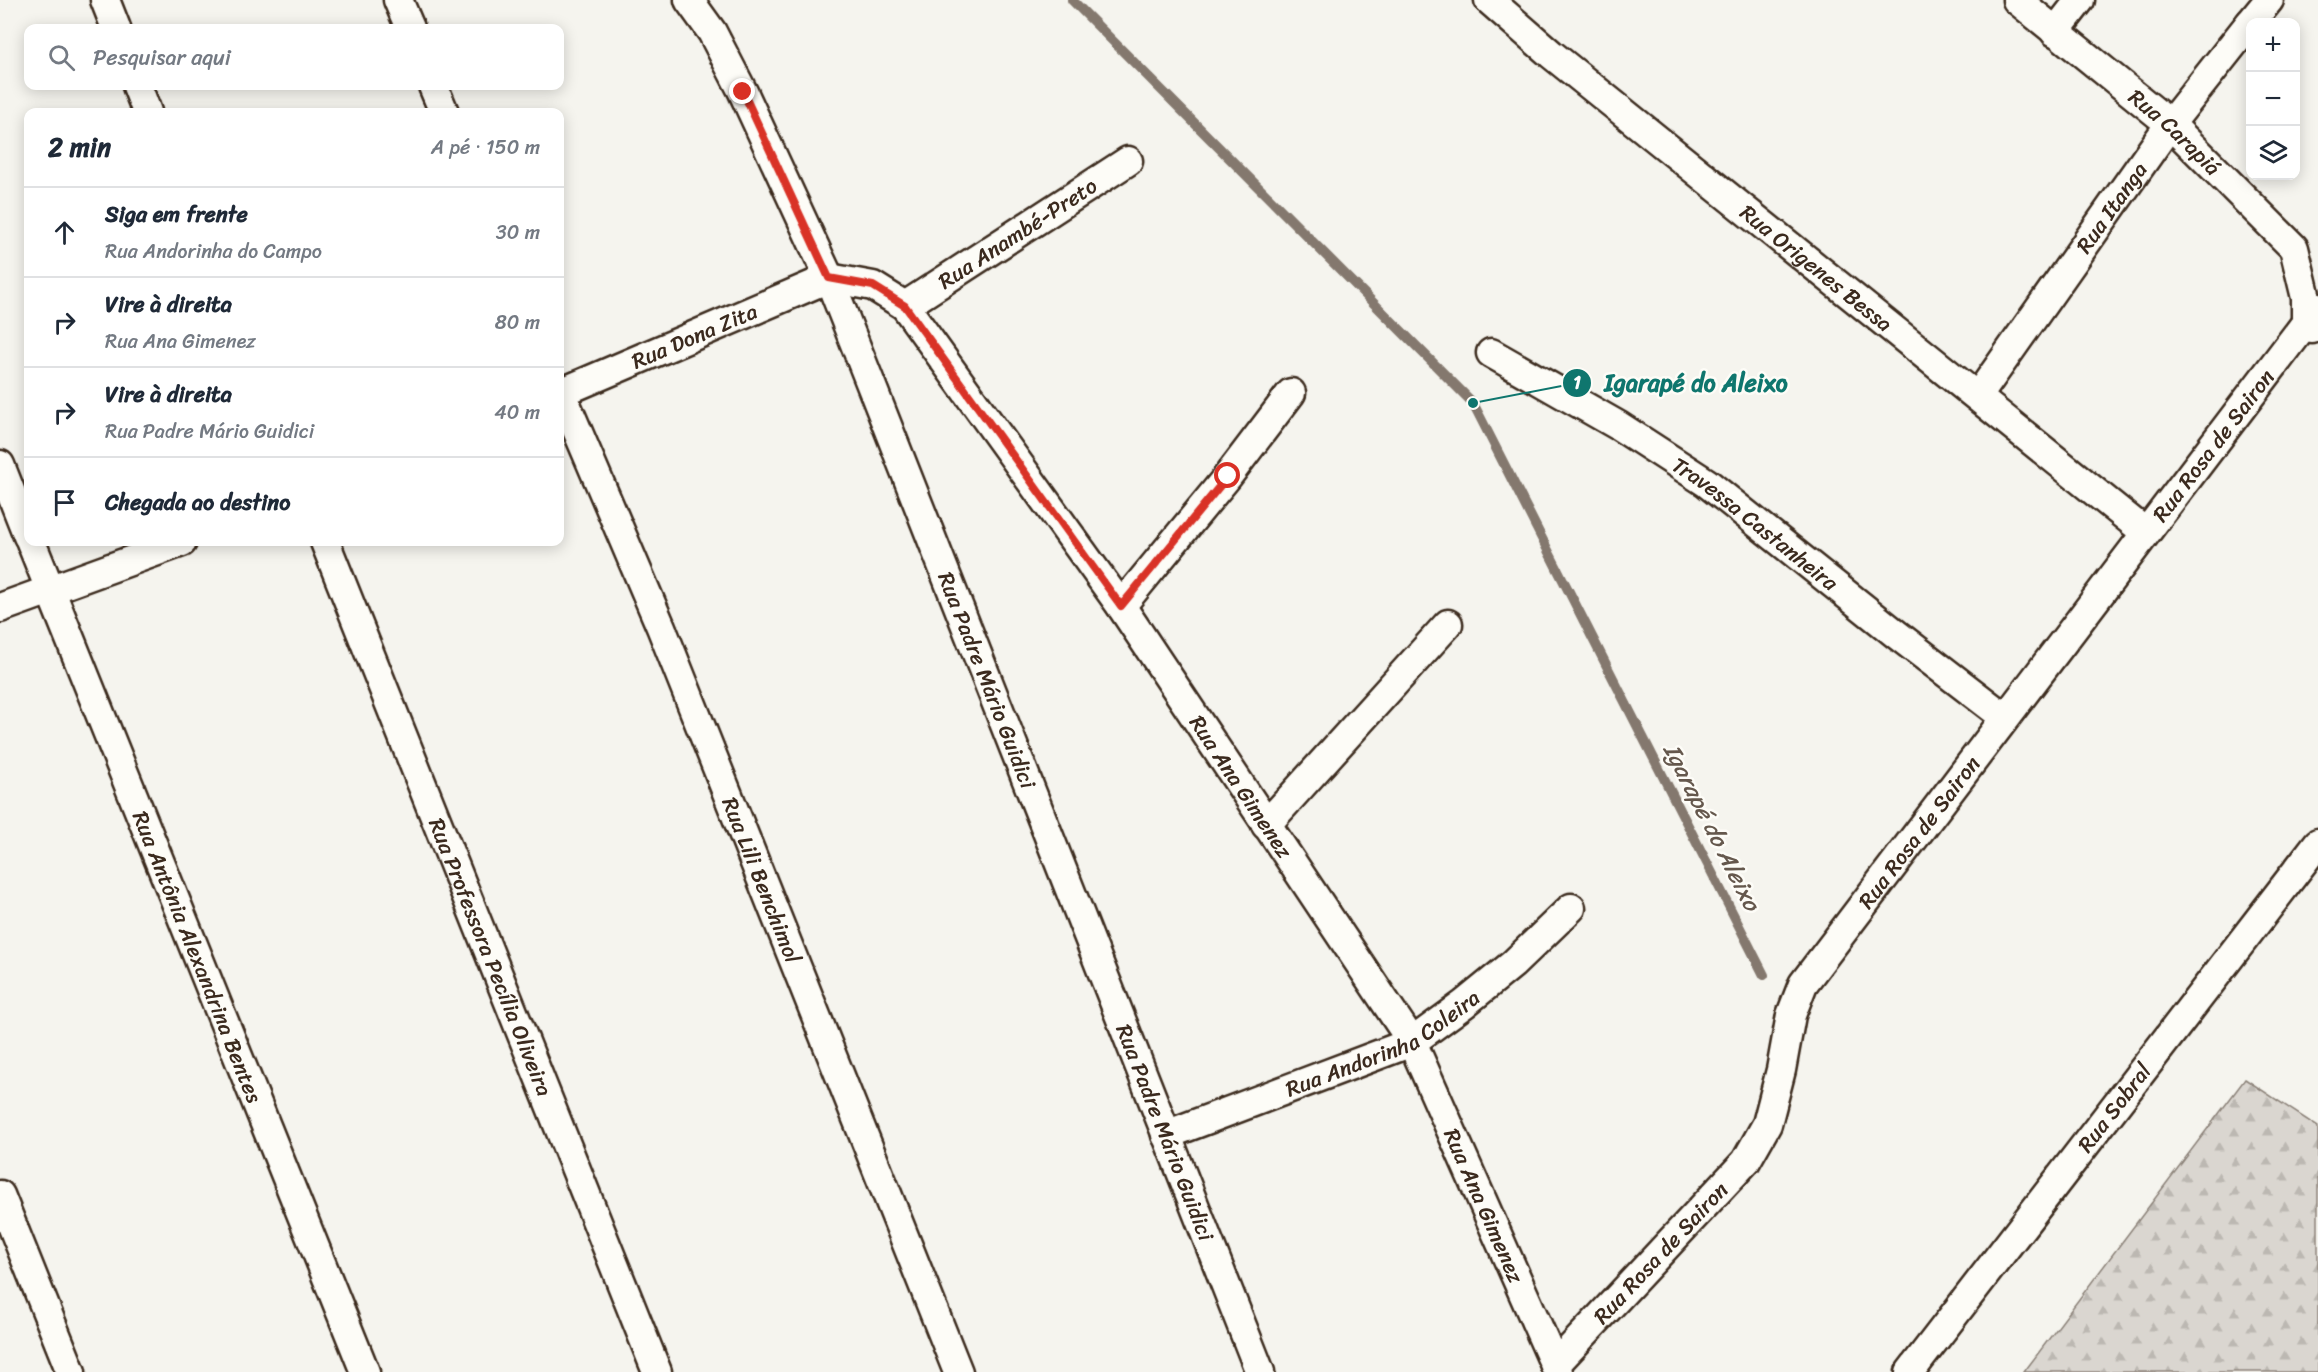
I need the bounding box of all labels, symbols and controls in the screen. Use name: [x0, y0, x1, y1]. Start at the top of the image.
map controls: [2246, 18, 2300, 180]
button: +: [2246, 18, 2300, 72]
search box: [24, 24, 564, 90]
text: Pesquisar aqui: [93, 38, 231, 77]
icon: search: [45, 41, 78, 74]
button: −: [2246, 72, 2300, 126]
route end: [729, 78, 755, 104]
street label: Rua Carapiá: [2120, 79, 2231, 185]
text: 2 min: [48, 124, 111, 170]
button: layers: [2246, 126, 2300, 180]
text: A pé · 150 m: [431, 130, 540, 165]
street label: Rua Itanga: [2065, 153, 2158, 262]
street label: Rua Anambé-Preto: [930, 167, 1105, 300]
street label: Rua Origenes Bessa: [1731, 194, 1901, 342]
text: Siga em frente: [105, 195, 248, 234]
text: 30 m: [496, 215, 540, 250]
icon: ahead: [48, 216, 81, 249]
text: Rua Andorinha do Campo: [105, 234, 322, 269]
text: Vire à direita: [105, 285, 232, 324]
street label: Rua Dona Zita: [625, 292, 764, 380]
text: 80 m: [495, 305, 540, 340]
icon: right: [48, 306, 81, 339]
text: Rua Ana Gimenez: [105, 324, 256, 359]
street label: Rua Rosa de Sairon: [2142, 360, 2285, 531]
callout: Igarapé do Aleixo: [1562, 362, 1800, 404]
text: Igarapé do Aleixo: [1602, 362, 1788, 404]
text: 1: [1573, 367, 1581, 399]
text: Vire à direita: [105, 375, 232, 414]
text: 40 m: [494, 395, 540, 430]
icon: right: [48, 396, 81, 429]
text: Rua Padre Mário Guidici: [105, 414, 314, 449]
street label: Travessa Castanheira: [1664, 446, 1848, 602]
route start: [1214, 462, 1240, 488]
text: Chegada ao destino: [105, 483, 290, 522]
icon: arrive: [48, 486, 81, 519]
street label: Rua Padre Mário Guidici: [927, 566, 1048, 795]
street label: Rua Ana Gimenez: [1179, 707, 1304, 867]
water label: Igarapé do Aleixo: [1651, 735, 1773, 920]
street label: Rua Rosa de Sairon: [1848, 747, 1991, 918]
street label: Rua Lili Benchimol: [711, 791, 812, 970]
street label: Rua Antônia Alexandrina Bentes: [121, 805, 274, 1109]
street label: Rua Professora Pecília Oliveira: [417, 812, 564, 1102]
street label: Rua Andorinha Coleira: [1280, 979, 1489, 1108]
street label: Rua Padre Mário Guidici: [1105, 1018, 1226, 1248]
street label: Rua Sobral: [2067, 1054, 2162, 1161]
street label: Rua Ana Gimenez: [1432, 1122, 1535, 1290]
street label: Rua Rosa de Sairon: [1583, 1172, 1738, 1334]

